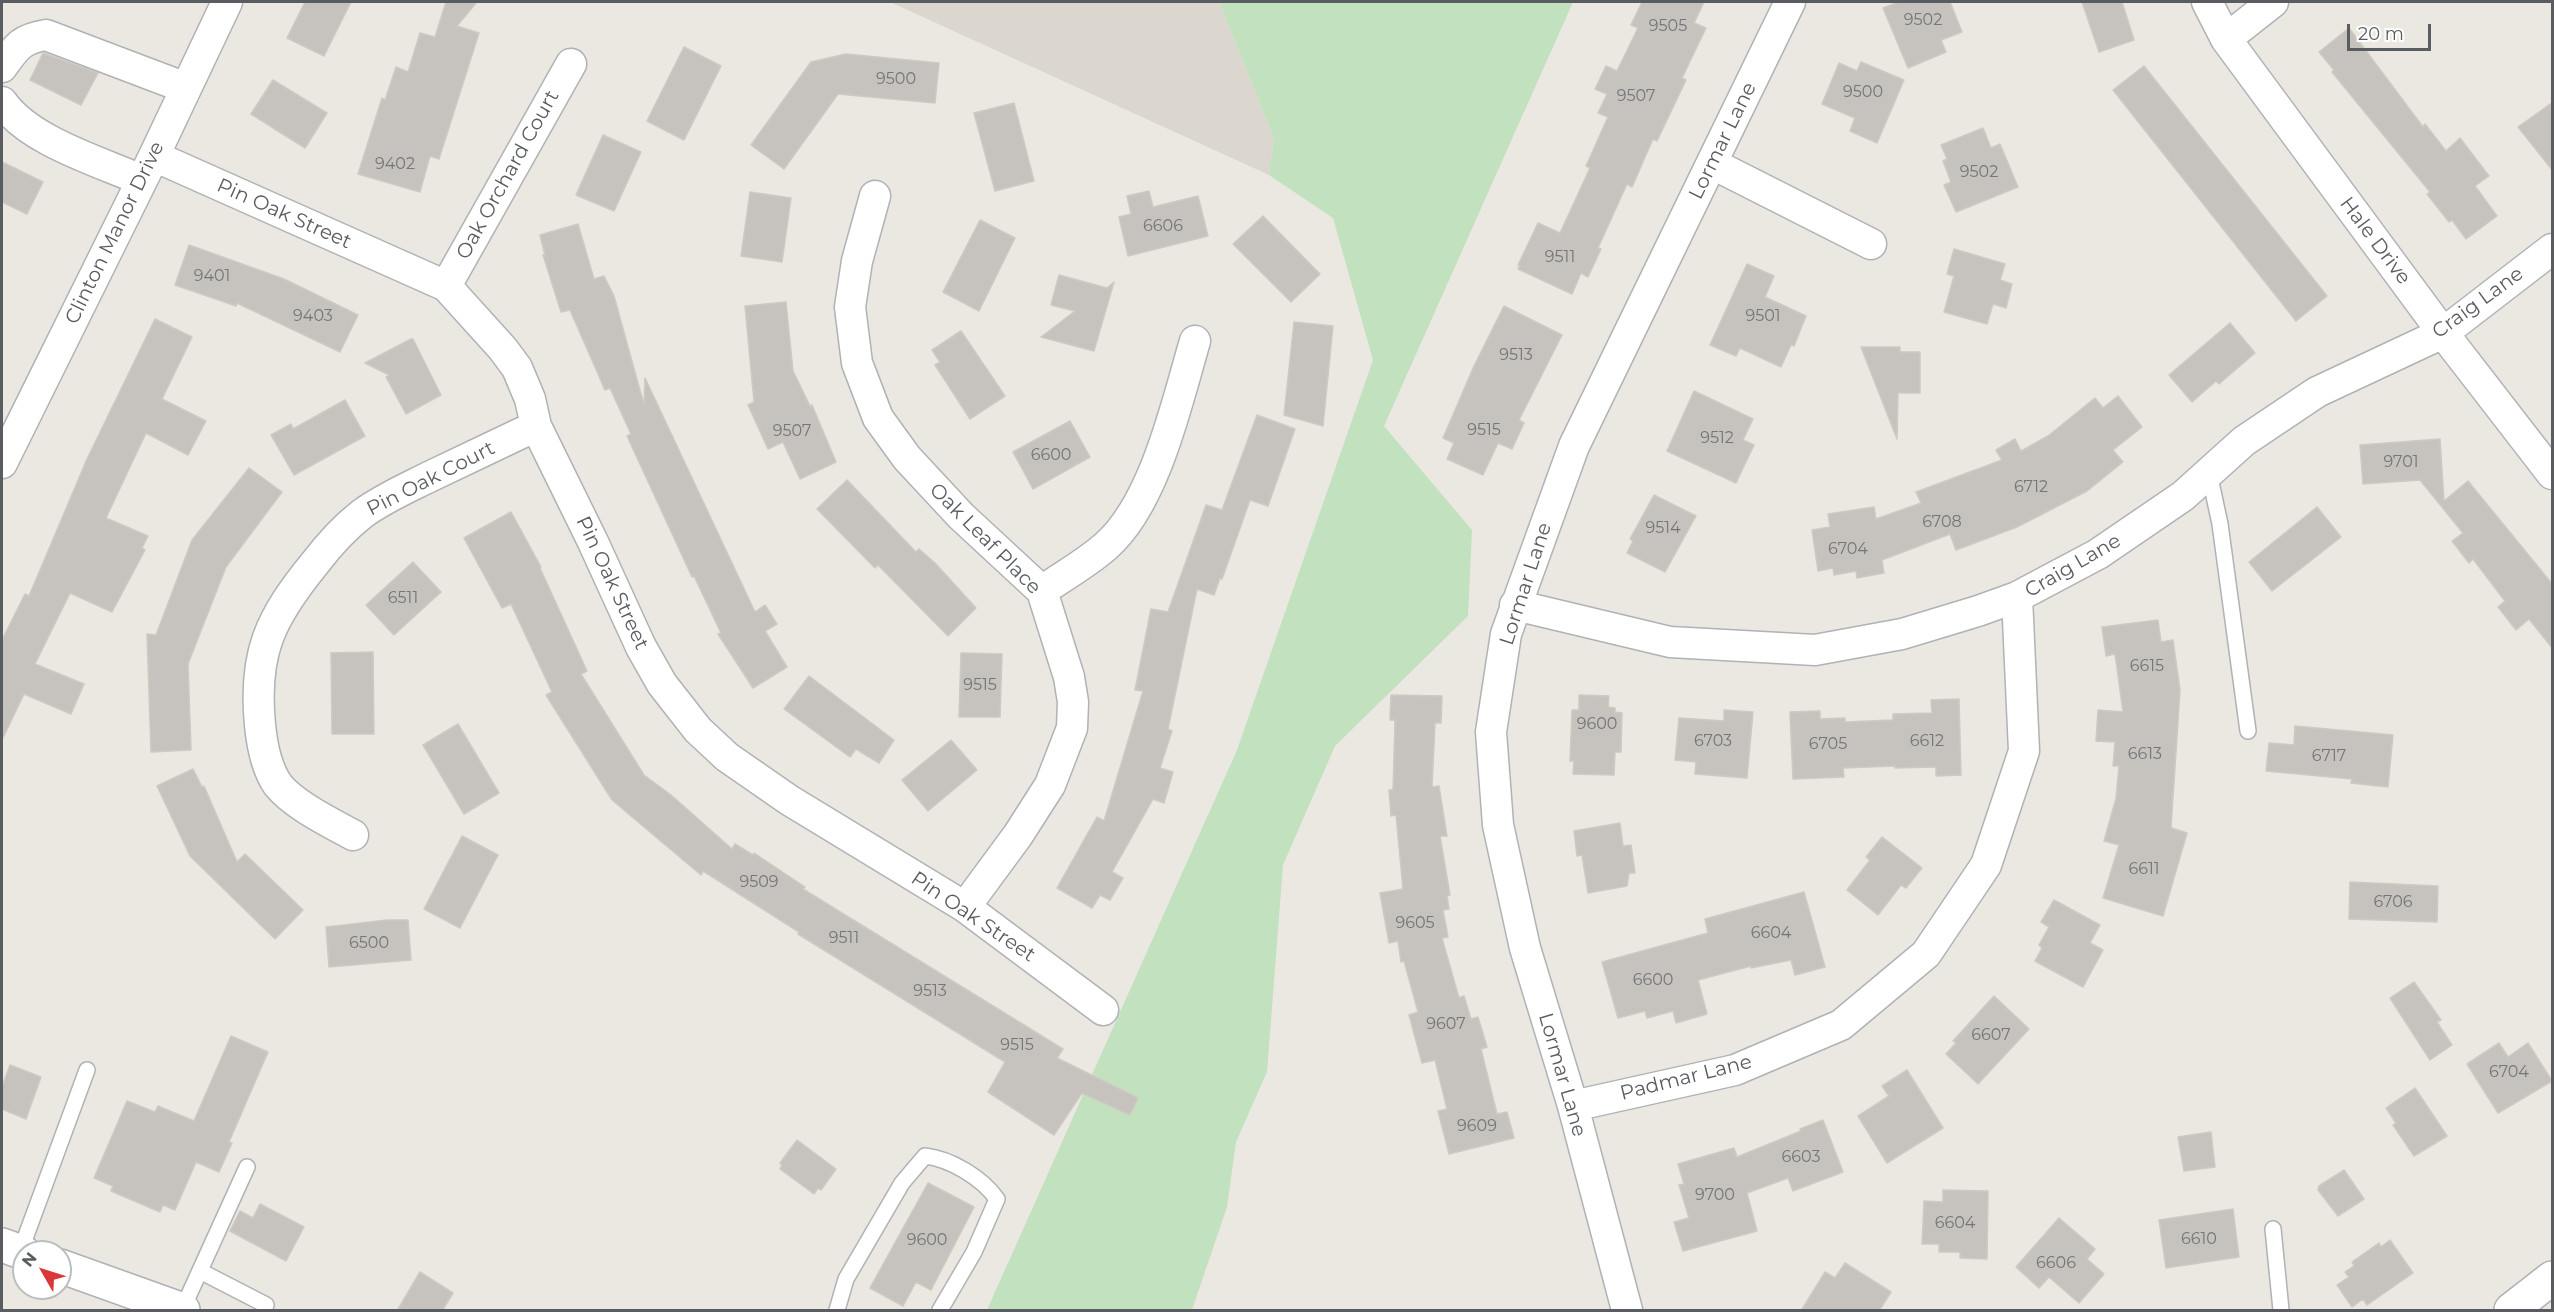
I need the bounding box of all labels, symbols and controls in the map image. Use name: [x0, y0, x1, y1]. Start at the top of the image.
house number: 9502: [1904, 10, 1942, 30]
scale bar: [2350, 12, 2434, 50]
house number: 9505: [1649, 16, 1687, 36]
text: 20 m: [2358, 23, 2404, 45]
house number: 9500: [876, 69, 916, 89]
street label: Lormar Lane: [1684, 78, 1762, 204]
house number: 9500: [1843, 82, 1883, 102]
street label: Oak Orchard Court: [452, 86, 564, 264]
house number: 9507: [1617, 86, 1655, 106]
street label: Clinton Manor Drive: [60, 138, 170, 328]
house number: 9402: [375, 154, 415, 174]
house number: 9502: [1960, 162, 1998, 182]
street label: Pin Oak Street: [213, 174, 355, 254]
street label: Hale Drive: [2334, 193, 2416, 289]
house number: 6606: [1143, 216, 1183, 236]
house number: 9511: [1545, 247, 1575, 267]
street label: Craig Lane: [2428, 262, 2528, 344]
house number: 9401: [194, 266, 230, 286]
house number: 9403: [293, 306, 333, 326]
house number: 9501: [1745, 306, 1781, 326]
house number: 9513: [1499, 345, 1533, 365]
house number: 9515: [1467, 420, 1501, 440]
house number: 9507: [773, 421, 811, 441]
house number: 9512: [1700, 428, 1734, 448]
street label: Pin Oak Court: [363, 436, 499, 522]
house number: 6600: [1031, 445, 1071, 465]
house number: 9701: [2383, 452, 2419, 472]
house number: 6712: [2014, 477, 2048, 497]
street label: Oak Leaf Place: [924, 478, 1046, 600]
street label: Pin Oak Street: [571, 512, 653, 654]
house number: 6708: [1922, 512, 1962, 532]
house number: 9514: [1645, 518, 1681, 538]
street label: Lormar Lane: [1495, 520, 1557, 648]
street label: Craig Lane: [2021, 529, 2125, 603]
house number: 6704: [1828, 539, 1868, 559]
house number: 6511: [388, 588, 418, 608]
house number: 6615: [2130, 656, 2164, 676]
house number: 9515: [963, 675, 997, 695]
house number: 9600: [1577, 714, 1617, 734]
house number: 6703: [1694, 731, 1732, 751]
house number: 6612: [1910, 731, 1944, 751]
house number: 6705: [1809, 734, 1847, 754]
house number: 6613: [2128, 744, 2162, 764]
house number: 6717: [2312, 746, 2346, 766]
house number: 6611: [2128, 859, 2160, 879]
street label: Pin Oak Street: [906, 867, 1040, 967]
house number: 9509: [739, 872, 779, 892]
house number: 6706: [2373, 892, 2413, 912]
house number: 9605: [1395, 913, 1435, 933]
house number: 6604: [1751, 923, 1791, 943]
house number: 9511: [829, 928, 859, 948]
house number: 6500: [349, 933, 389, 953]
house number: 6600: [1633, 970, 1673, 990]
house number: 9513: [913, 981, 947, 1001]
street label: Lormar Lane: [1533, 1010, 1591, 1140]
house number: 9607: [1426, 1014, 1466, 1034]
house number: 6607: [1971, 1025, 2011, 1045]
house number: 9515: [1000, 1035, 1034, 1055]
street label: Padmar Lane: [1618, 1050, 1754, 1106]
house number: 6704: [2489, 1062, 2529, 1082]
house number: 9609: [1457, 1116, 1497, 1136]
house number: 6603: [1782, 1147, 1820, 1167]
house number: 9700: [1695, 1185, 1735, 1205]
house number: 6604: [1935, 1213, 1975, 1233]
house number: 6610: [2181, 1229, 2217, 1249]
house number: 9600: [907, 1230, 947, 1250]
north arrow: [12, 1240, 72, 1300]
text: N: [18, 1249, 41, 1271]
house number: 6606: [2036, 1253, 2076, 1273]

